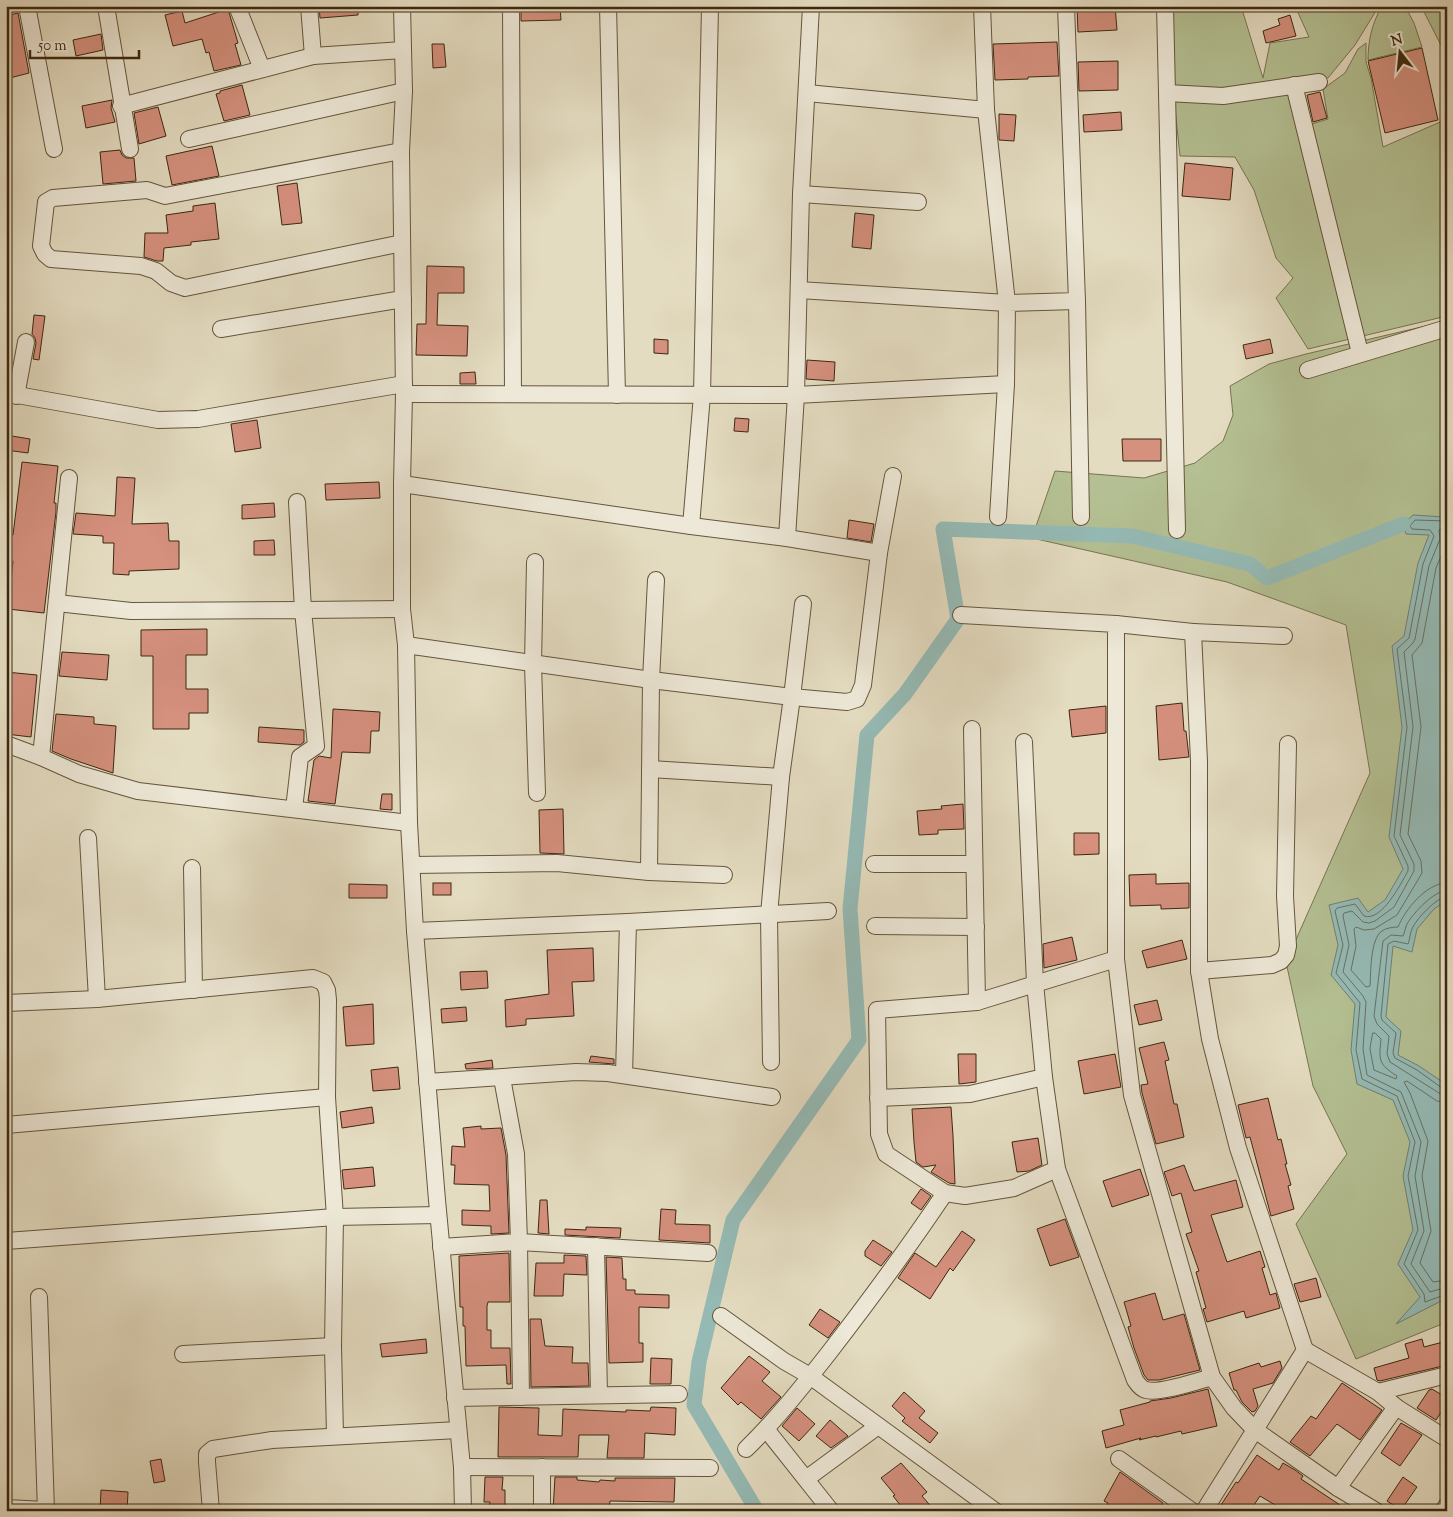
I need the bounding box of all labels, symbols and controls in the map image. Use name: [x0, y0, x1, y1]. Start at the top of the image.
scale bar: [30, 28, 139, 60]
north arrow: [1376, 28, 1426, 78]
text: N: [1389, 30, 1405, 53]
text: 50 m: [37, 36, 67, 57]

